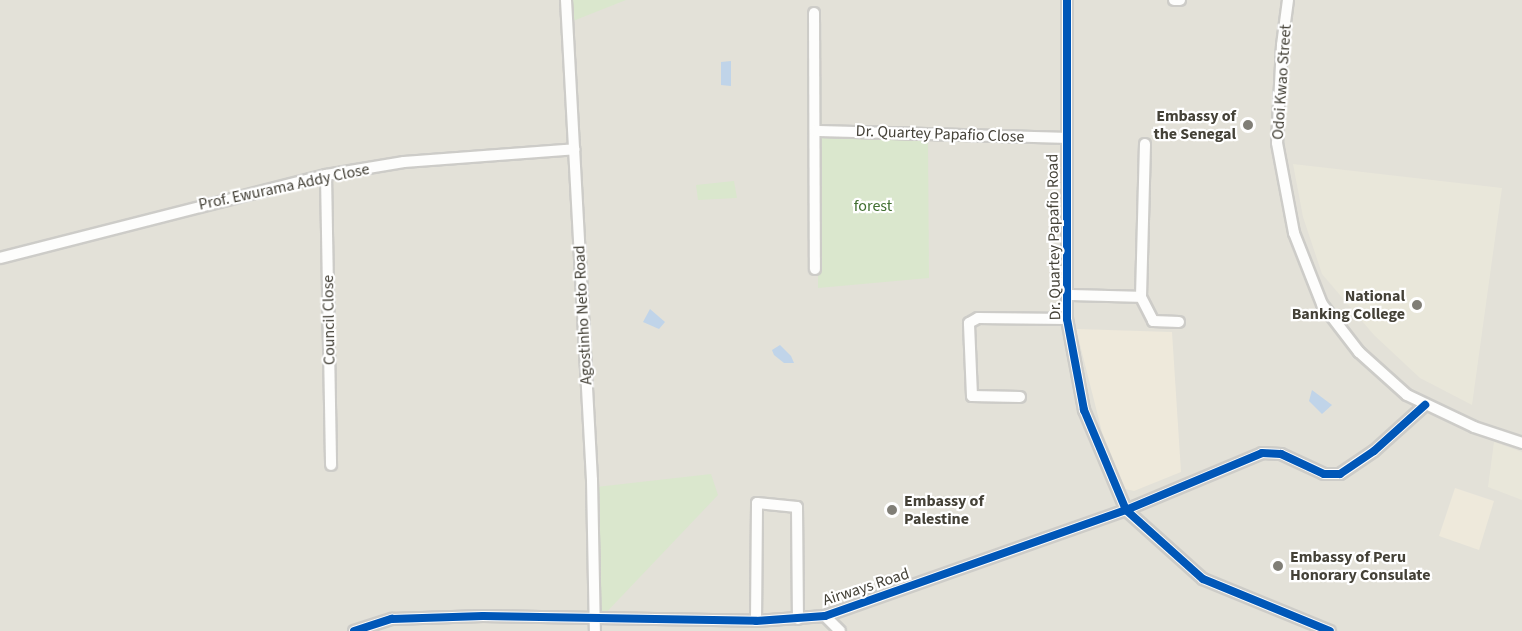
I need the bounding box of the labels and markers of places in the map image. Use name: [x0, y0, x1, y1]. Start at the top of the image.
place label: Embassy of the Senegal: [1154, 106, 1236, 144]
marker: Embassy of the Senegal: [1241, 118, 1255, 132]
place label: National Banking College: [1292, 286, 1405, 324]
marker: National Banking College: [1410, 298, 1424, 312]
place label: Embassy of Palestine: [904, 491, 984, 529]
marker: Embassy of Palestine: [885, 503, 899, 517]
place label: Embassy of Peru Honorary Consulate: [1290, 547, 1430, 585]
marker: Embassy of Peru Honorary Consulate: [1271, 559, 1285, 573]

